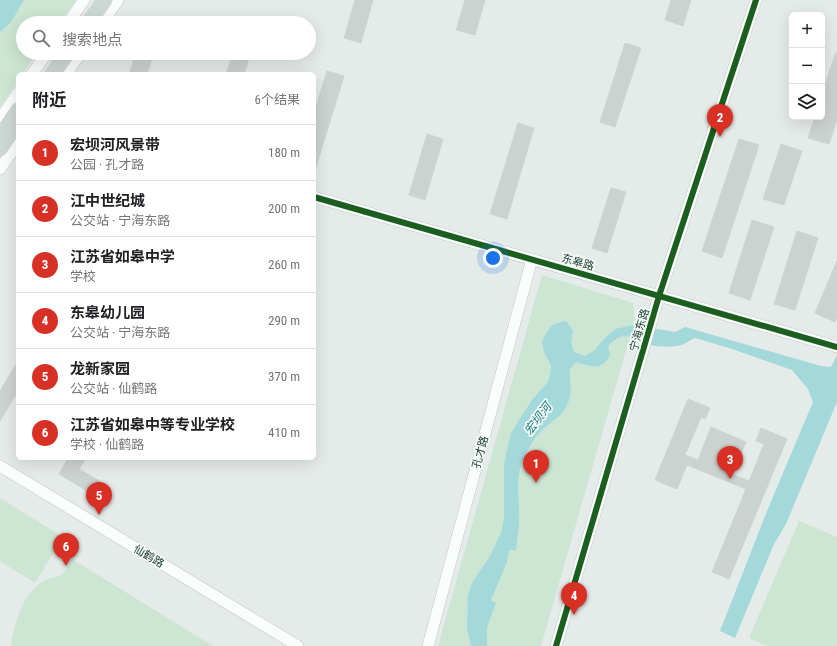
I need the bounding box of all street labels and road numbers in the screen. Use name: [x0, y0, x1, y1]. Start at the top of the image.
street label: 东皋路: [560, 252, 596, 273]
street label: 宁海东路: [627, 307, 652, 353]
street label: 孔才路: [470, 435, 491, 470]
street label: 仙鹤路: [131, 542, 166, 570]

